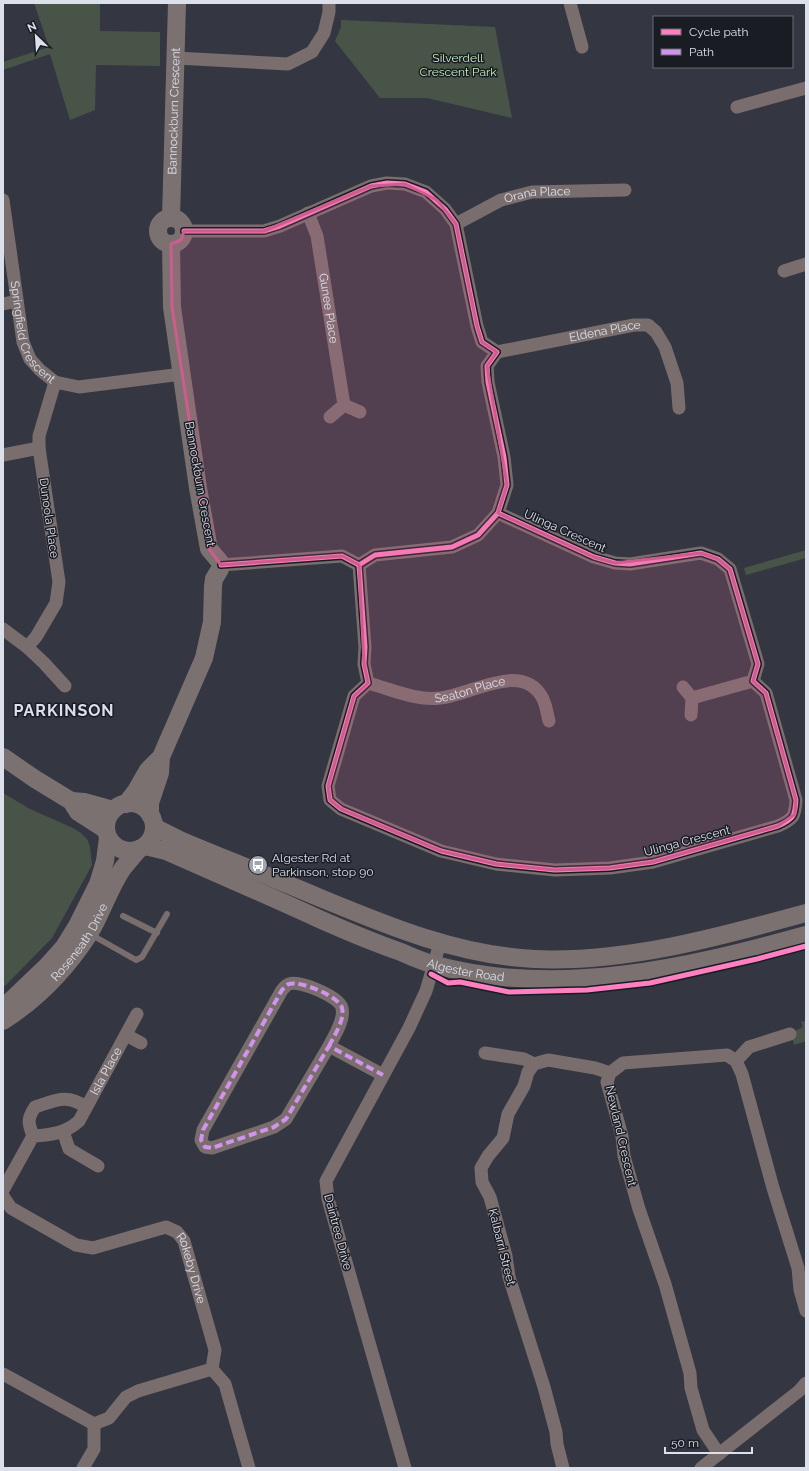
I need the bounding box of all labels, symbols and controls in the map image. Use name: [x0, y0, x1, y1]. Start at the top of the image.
north arrow: [16, 16, 56, 56]
legend: [653, 16, 793, 68]
text: N: [25, 20, 39, 35]
text: Cycle path: [689, 25, 748, 39]
text: Path: [689, 45, 714, 59]
street label: Bannockburn Crescent: [165, 47, 183, 175]
park label: Silverdell Crescent Park: [419, 51, 497, 79]
street label: Orana Place: [503, 184, 571, 206]
street label: Gunee Place: [316, 272, 341, 344]
street label: Springfield Crescent: [7, 280, 58, 386]
street label: Eldena Place: [568, 318, 641, 345]
street label: Bannockburn Crescent: [182, 420, 218, 548]
street label: Dunoola Place: [36, 477, 62, 559]
street label: Ulinga Crescent: [522, 507, 608, 555]
street label: Seaton Place: [434, 674, 506, 706]
district label: PARKINSON: [13, 701, 115, 720]
street label: Ulinga Crescent: [642, 823, 732, 859]
place label: Algester Rd at Parkinson, stop 90: [272, 851, 374, 879]
bus stop icon: Algester Rd at Parkinson, stop 90: [247, 854, 269, 876]
street label: Roseneath Drive: [48, 901, 110, 984]
street label: Algester Road: [425, 956, 505, 984]
street label: Isla Place: [87, 1045, 125, 1097]
street label: Newland Crescent: [603, 1084, 639, 1188]
street label: Daintree Drive: [321, 1192, 355, 1272]
street label: Kalbarri Street: [486, 1207, 518, 1287]
street label: Rokeby Drive: [173, 1230, 208, 1305]
scale bar: [665, 1429, 752, 1455]
text: 50 m: [671, 1436, 699, 1450]

